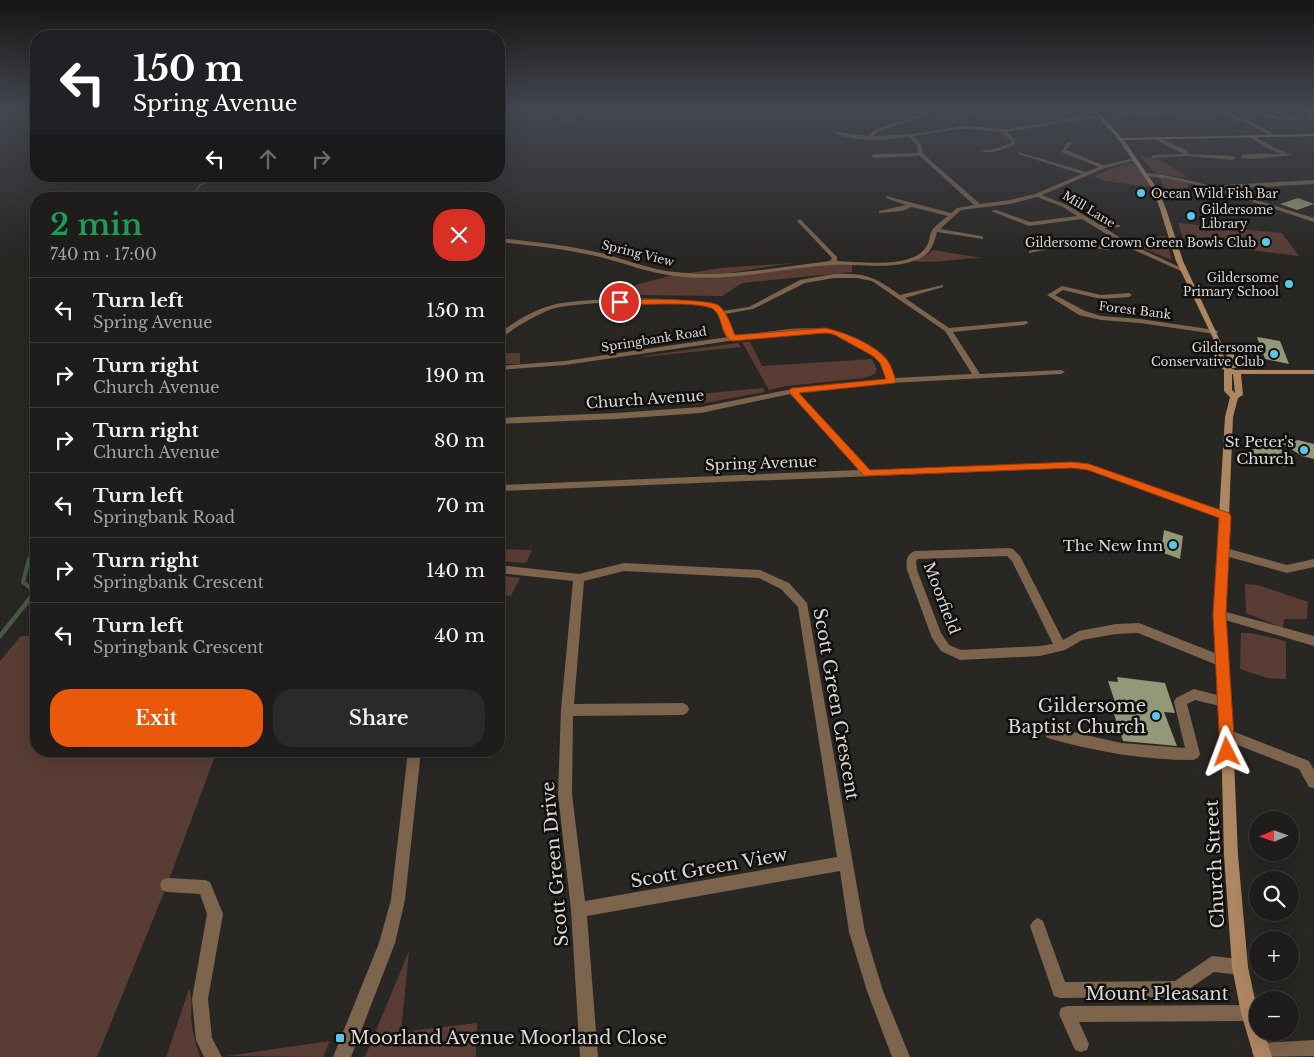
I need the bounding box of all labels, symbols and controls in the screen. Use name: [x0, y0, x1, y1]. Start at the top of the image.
text: 150 m: [133, 47, 244, 90]
icon: left: [50, 50, 115, 115]
text: Spring Avenue: [133, 90, 297, 117]
icon: left: [201, 145, 229, 173]
icon: ahead: [254, 145, 282, 173]
icon: right: [307, 145, 335, 173]
place label: Ocean Wild Fish Bar: [1151, 186, 1278, 201]
street label: Mill Lane: [1060, 187, 1118, 231]
marker: Ocean Wild Fish Bar: [1135, 187, 1147, 199]
place label: Gildersome Library: [1201, 202, 1273, 231]
text: 2 min: [50, 206, 142, 243]
button: close: [433, 209, 485, 261]
marker: Gildersome Library: [1185, 210, 1197, 222]
place label: Gildersome Crown Green Bowls Club: [1025, 235, 1256, 250]
marker: Gildersome Crown Green Bowls Club: [1260, 236, 1272, 248]
street label: Spring View: [600, 237, 677, 269]
text: 740 m · 17:00: [50, 244, 157, 264]
place label: Gildersome Primary School: [1183, 270, 1279, 299]
marker: Gildersome Primary School: [1283, 278, 1295, 290]
pin: [599, 281, 641, 323]
icon: arrive: [606, 288, 634, 316]
text: Turn left: [93, 289, 184, 312]
icon: left: [50, 296, 78, 324]
street label: Forest Bank: [1098, 298, 1173, 322]
text: 150 m: [426, 299, 485, 322]
text: Spring Avenue: [93, 312, 213, 332]
street label: Springbank Road: [600, 323, 708, 355]
place label: Gildersome Conservative Club: [1151, 340, 1264, 369]
marker: Gildersome Conservative Club: [1268, 348, 1280, 360]
text: Turn right: [93, 354, 199, 377]
icon: right: [50, 361, 78, 389]
text: 190 m: [425, 364, 485, 387]
text: Church Avenue: [93, 377, 219, 397]
street label: Church Avenue: [585, 385, 705, 413]
text: Turn right: [93, 419, 199, 442]
icon: right: [50, 426, 78, 454]
text: 80 m: [434, 429, 485, 452]
place label: St Peter's Church: [1225, 432, 1294, 468]
text: Church Avenue: [93, 442, 219, 462]
marker: St Peter's Church: [1298, 444, 1310, 456]
street label: Spring Avenue: [705, 452, 817, 474]
text: Turn left: [93, 484, 184, 507]
icon: left: [50, 491, 78, 519]
text: 70 m: [436, 494, 485, 517]
text: Springbank Road: [93, 507, 235, 527]
place label: The New Inn: [1063, 536, 1163, 555]
marker: The New Inn: [1167, 539, 1179, 551]
text: Turn right: [93, 549, 199, 572]
icon: right: [50, 556, 78, 584]
text: 140 m: [426, 559, 485, 582]
street label: Moorfield: [919, 559, 965, 637]
text: Springbank Crescent: [93, 572, 264, 592]
street label: Scott Green Crescent: [808, 606, 864, 802]
text: Turn left: [93, 614, 184, 637]
icon: left: [50, 621, 78, 649]
text: 40 m: [434, 624, 485, 647]
text: Springbank Crescent: [93, 637, 264, 657]
button: Exit: [50, 689, 263, 747]
button: Share: [273, 689, 485, 747]
place label: Gildersome Baptist Church: [1008, 695, 1146, 738]
marker: Gildersome Baptist Church: [1150, 710, 1162, 722]
position arrow: [1200, 725, 1252, 777]
street label: Scott Green Drive: [537, 781, 573, 947]
street label: Church Street: [1201, 799, 1229, 929]
north arrow: [1249, 811, 1299, 861]
map controls: [1249, 811, 1299, 1041]
street label: Scott Green View: [629, 843, 790, 893]
button: search: [1249, 871, 1299, 921]
button: +: [1249, 931, 1299, 981]
street label: Mount Pleasant: [1085, 983, 1229, 1005]
button: −: [1249, 991, 1299, 1041]
place label: Moorland Avenue Moorland Close: [350, 1027, 667, 1049]
marker: Moorland Avenue Moorland Close: [334, 1032, 346, 1044]

